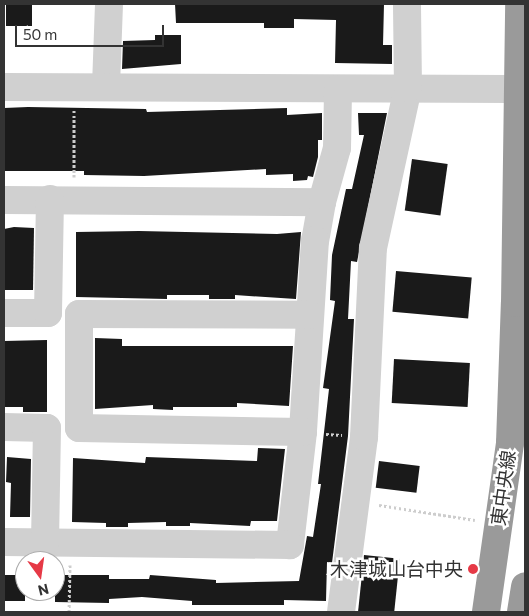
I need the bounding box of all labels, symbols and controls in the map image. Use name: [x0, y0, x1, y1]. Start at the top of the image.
scale bar: [18, 15, 166, 47]
text: 50 m: [23, 25, 57, 43]
street label: 東中央線: [486, 449, 520, 527]
north arrow: [15, 551, 65, 601]
place label: 木津城山台中央: [330, 558, 463, 580]
marker: 木津城山台中央: [467, 563, 479, 575]
text: N: [36, 581, 51, 600]

